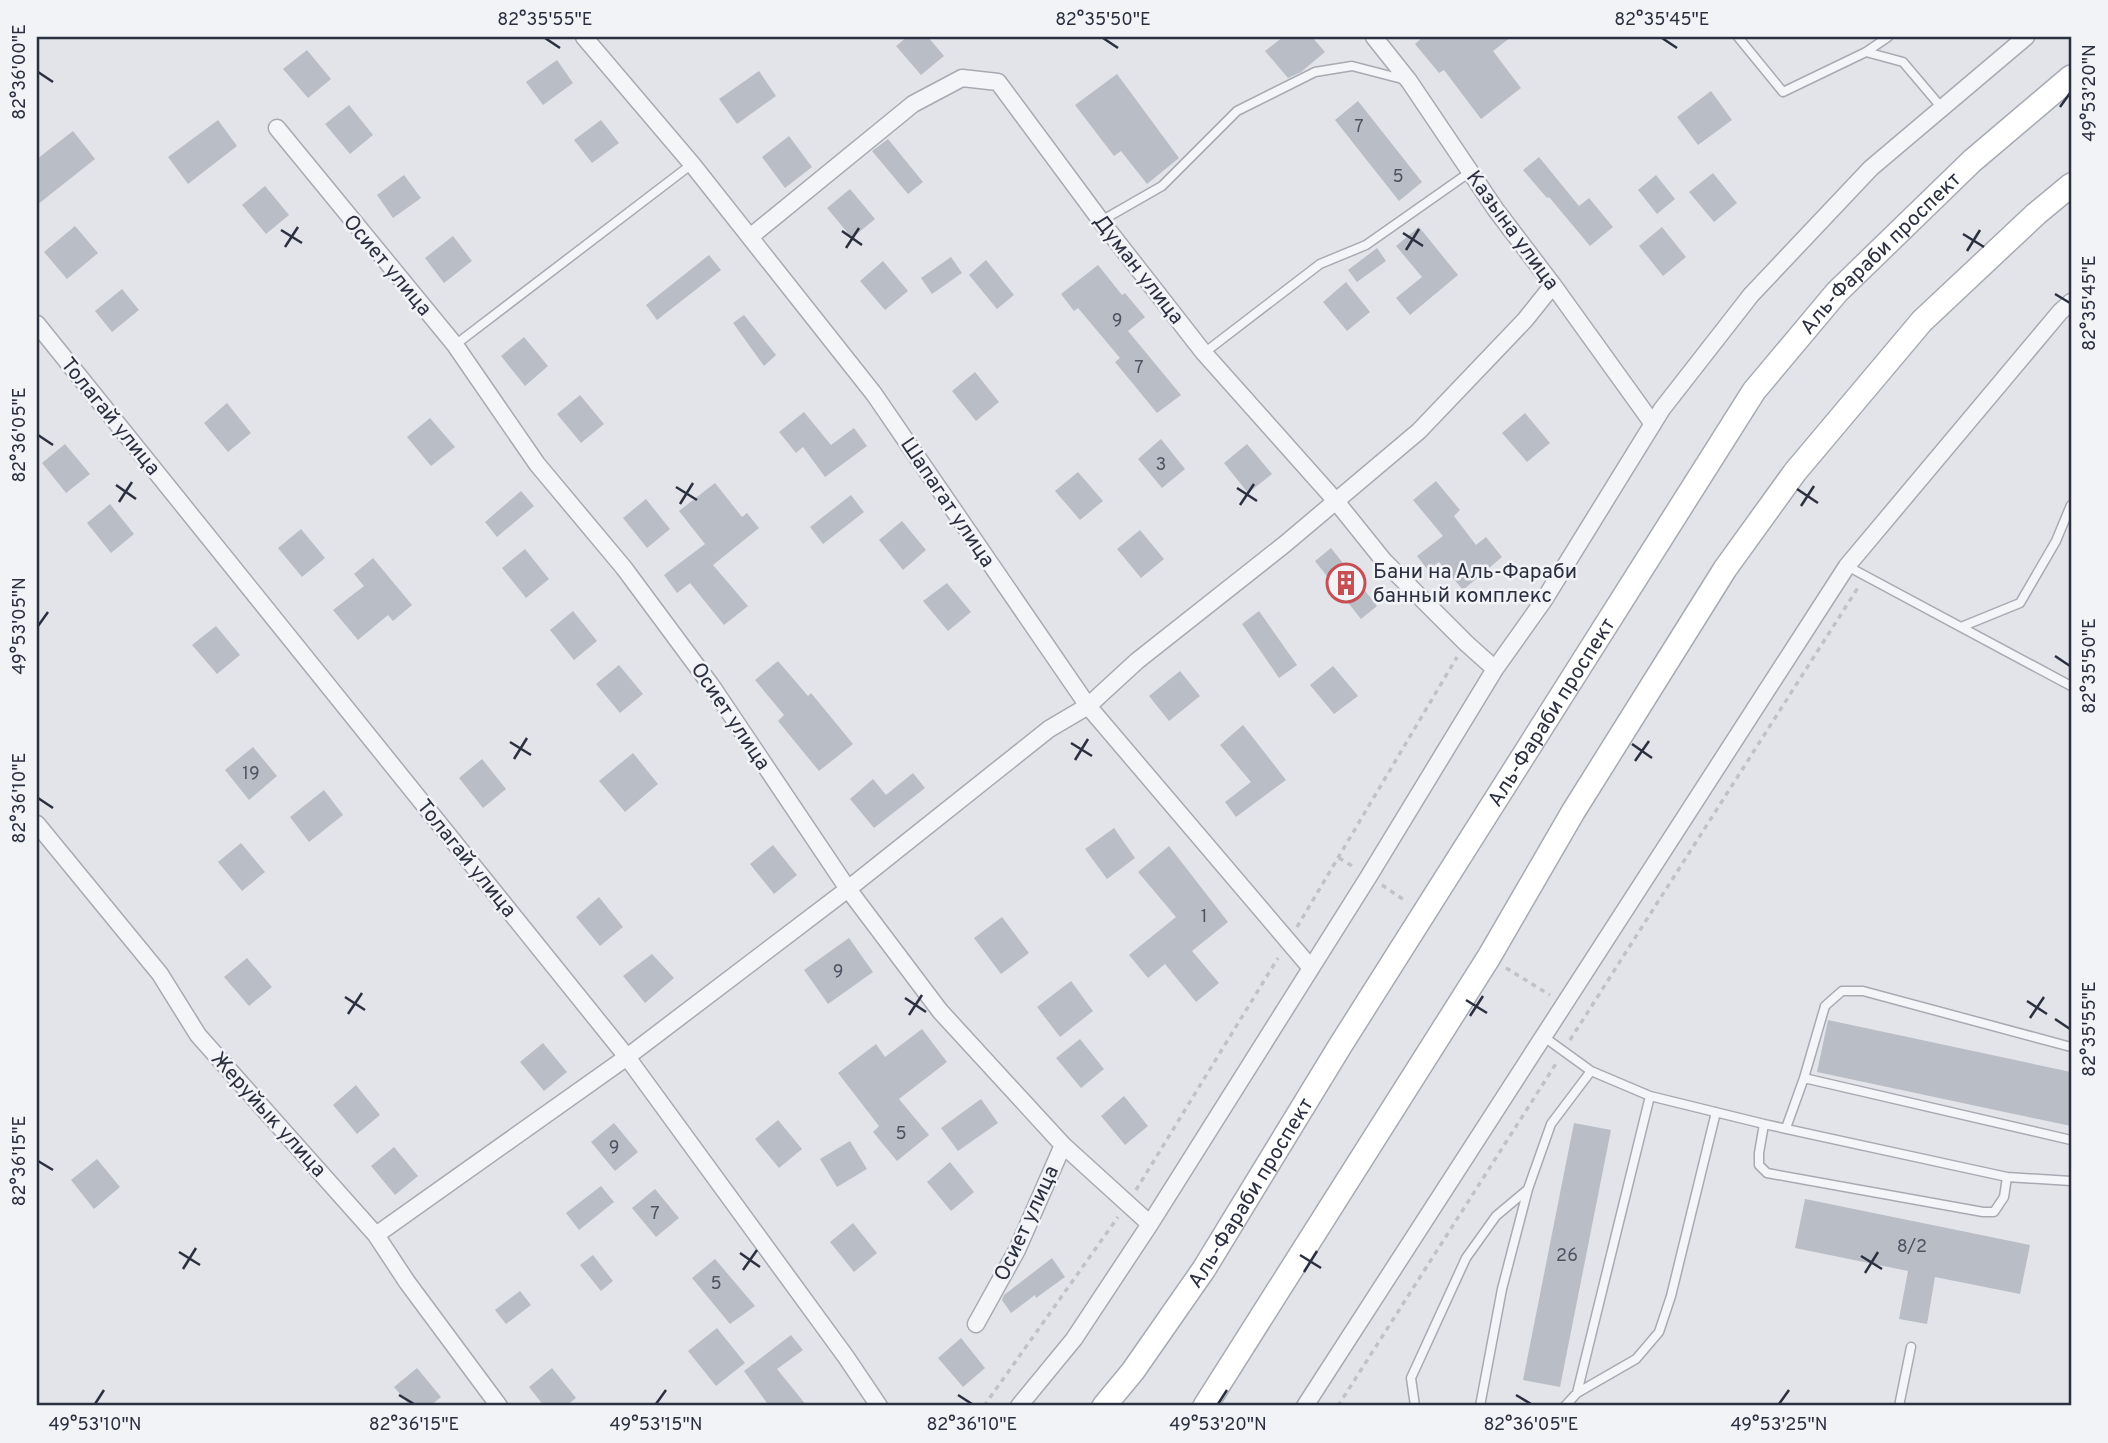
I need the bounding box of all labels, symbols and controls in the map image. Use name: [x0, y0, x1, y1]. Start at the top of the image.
text: 82°35'55"E: [497, 9, 593, 32]
text: 82°35'50"E: [1055, 9, 1151, 32]
text: 82°35'45"E: [1614, 9, 1710, 32]
text: 82°36'00"E: [9, 24, 32, 120]
text: 49°53'20"N: [2079, 44, 2102, 142]
house number: 7: [1354, 116, 1364, 139]
house number: 5: [1392, 166, 1404, 189]
street label: Казына улица: [1459, 166, 1564, 296]
street label: Аль-Фараби проспект: [1795, 167, 1968, 341]
street label: Думан улица: [1086, 209, 1189, 331]
street label: Осиет улица: [336, 210, 437, 322]
text: 82°35'45"E: [2079, 255, 2102, 351]
house number: 9: [1112, 310, 1122, 333]
street label: Толагай улица: [54, 352, 166, 482]
house number: 7: [1134, 357, 1144, 380]
text: 82°36'05"E: [9, 387, 32, 483]
street label: Шапагат улица: [893, 433, 1000, 573]
house number: 3: [1156, 454, 1166, 477]
place label: Бани на Аль-Фараби банный комплекс: [1373, 559, 1577, 610]
building icon: Бани на Аль-Фараби банный комплекс: [1325, 562, 1367, 604]
text: 49°53'05"N: [9, 577, 32, 675]
street label: Аль-Фараби проспект: [1483, 613, 1622, 812]
text: 82°35'50"E: [2079, 618, 2102, 714]
street label: Осиет улица: [684, 658, 776, 776]
text: 82°36'10"E: [9, 753, 32, 843]
house number: 19: [242, 763, 260, 786]
street label: Толагай улица: [410, 794, 522, 924]
house number: 1: [1201, 906, 1207, 929]
house number: 9: [833, 961, 843, 984]
text: 82°35'55"E: [2079, 981, 2102, 1077]
street label: Жеруйык улица: [204, 1046, 332, 1184]
street label: Аль-Фараби проспект: [1183, 1093, 1320, 1294]
text: 82°36'15"E: [9, 1116, 32, 1206]
house number: 5: [895, 1123, 907, 1146]
house number: 9: [609, 1137, 619, 1160]
street label: Осиет улица: [989, 1162, 1066, 1286]
house number: 7: [650, 1203, 660, 1226]
house number: 8/2: [1897, 1236, 1927, 1259]
house number: 26: [1556, 1245, 1578, 1268]
house number: 5: [710, 1273, 722, 1296]
text: 49°53'10"N: [48, 1414, 142, 1437]
text: 82°36'15"E: [369, 1414, 459, 1437]
text: 49°53'15"N: [610, 1414, 702, 1437]
text: 82°36'10"E: [927, 1414, 1017, 1437]
text: 49°53'20"N: [1169, 1414, 1267, 1437]
text: 82°36'05"E: [1483, 1414, 1579, 1437]
text: 49°53'25"N: [1730, 1414, 1828, 1437]

